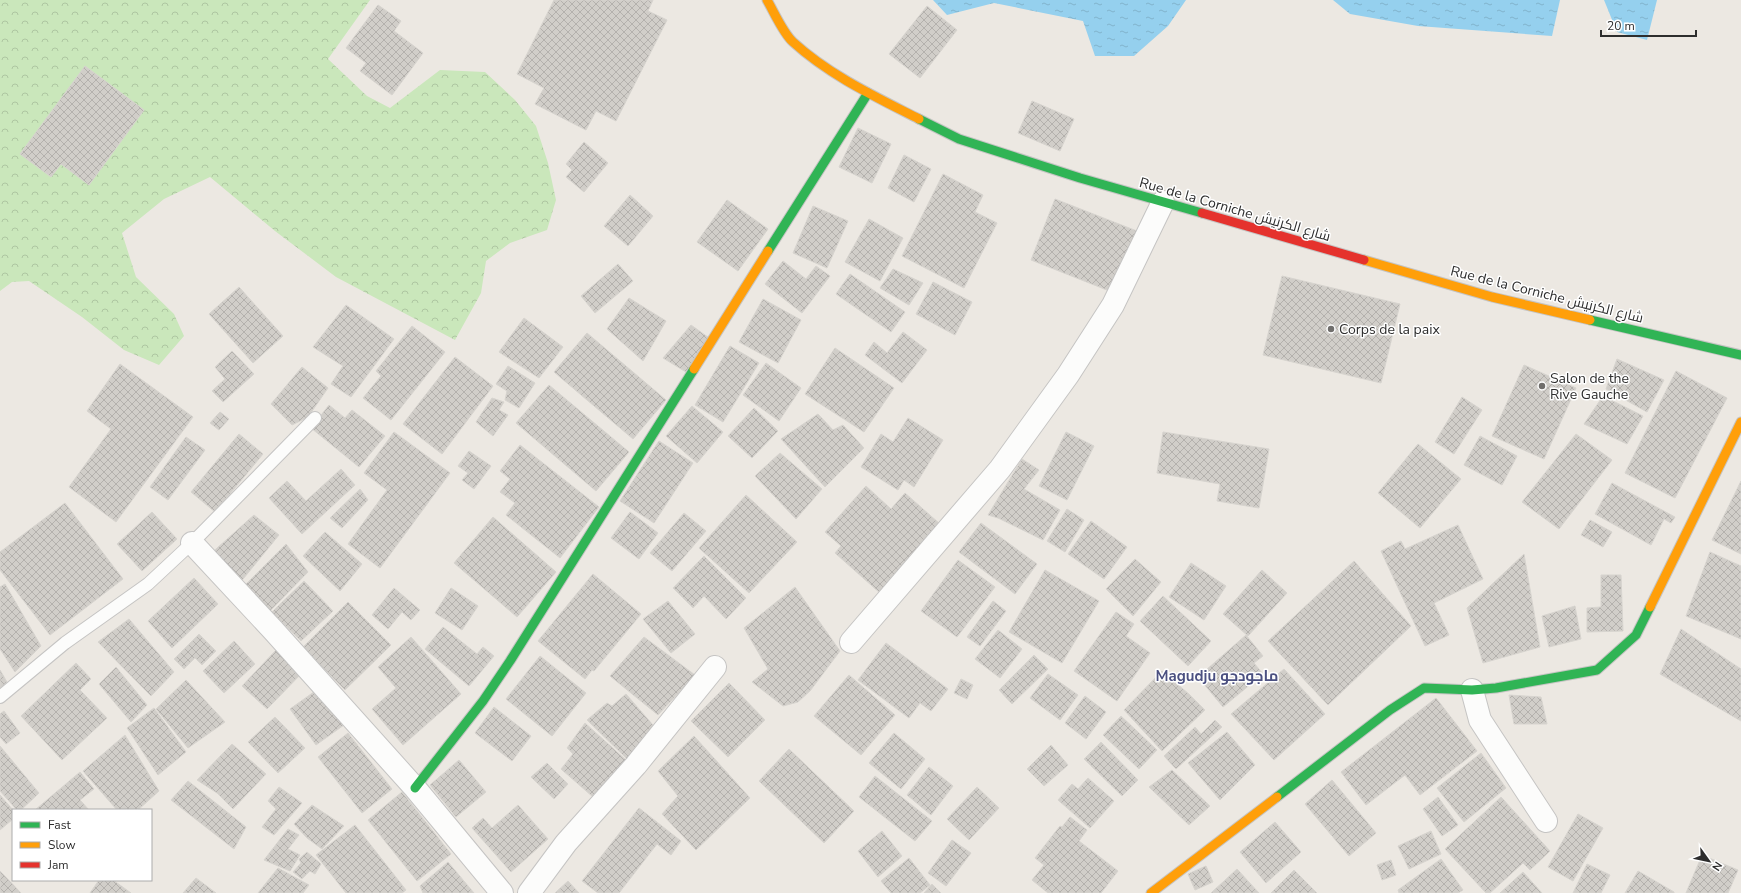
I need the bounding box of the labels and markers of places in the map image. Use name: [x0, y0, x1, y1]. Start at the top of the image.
place label: Corps de la paix: [1339, 320, 1440, 339]
marker: Corps de la paix: [1326, 324, 1336, 334]
place label: Salon de the Rive Gauche: [1550, 369, 1629, 404]
marker: Salon de the Rive Gauche: [1537, 381, 1547, 391]

